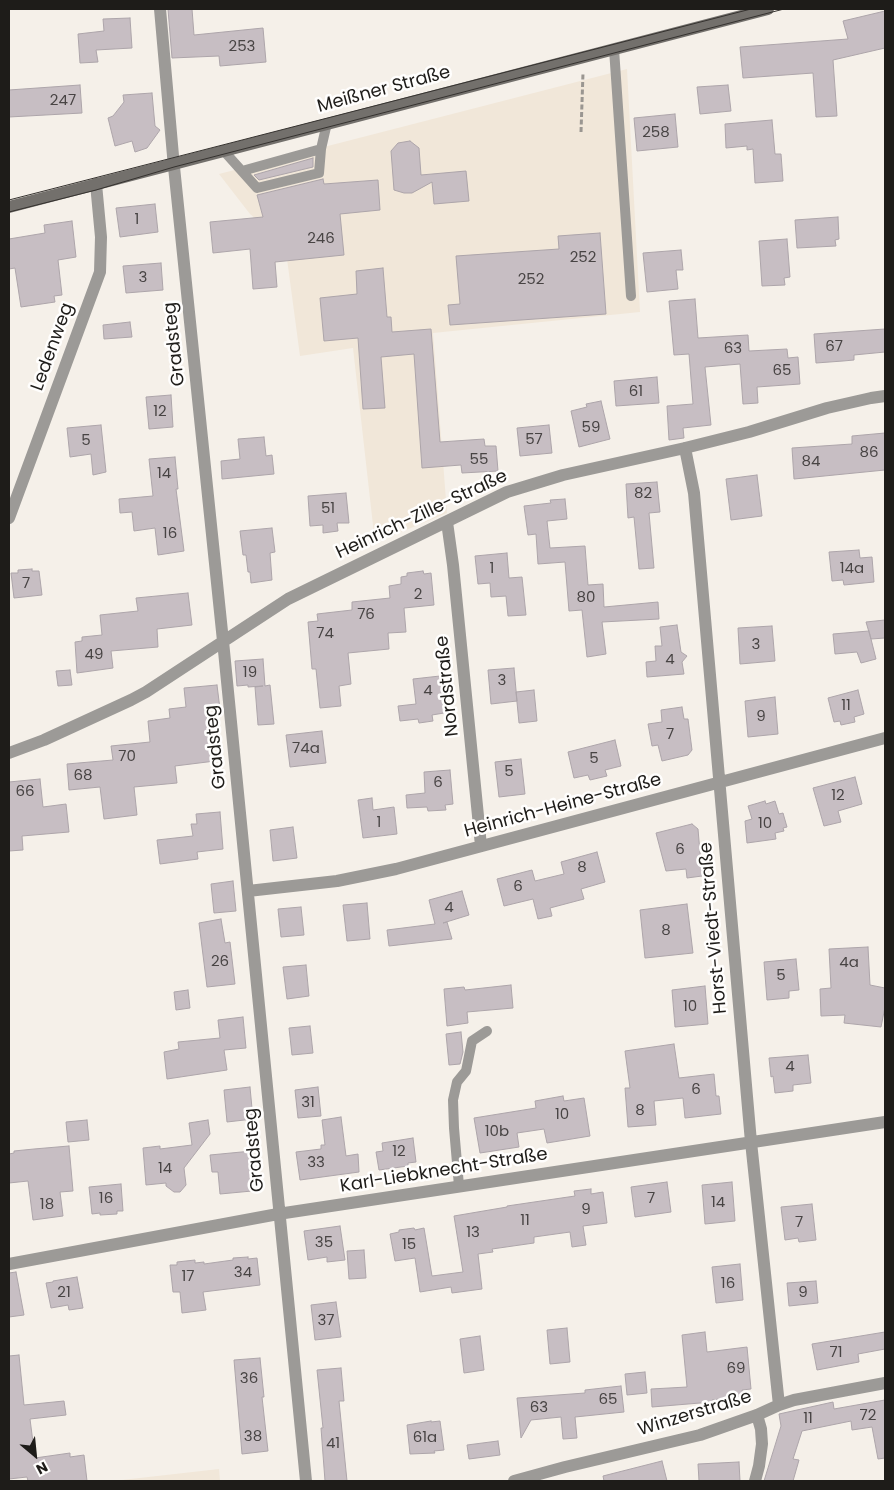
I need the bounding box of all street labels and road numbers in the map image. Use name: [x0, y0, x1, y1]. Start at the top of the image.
street label: Meißner Straße: [315, 62, 453, 118]
street label: Ledenweg: [27, 300, 79, 394]
street label: Gradsteg: [160, 301, 190, 387]
street label: Heinrich-Zille-Straße: [333, 466, 511, 564]
street label: Nordstraße: [432, 634, 464, 738]
street label: Gradsteg: [201, 704, 231, 790]
street label: Heinrich-Heine-Straße: [462, 769, 664, 843]
street label: Horst-Viedt-Straße: [696, 841, 732, 1015]
street label: Gradsteg: [241, 1107, 269, 1193]
street label: Karl-Liebknecht-Straße: [339, 1144, 549, 1198]
street label: Winzerstraße: [636, 1386, 754, 1442]

